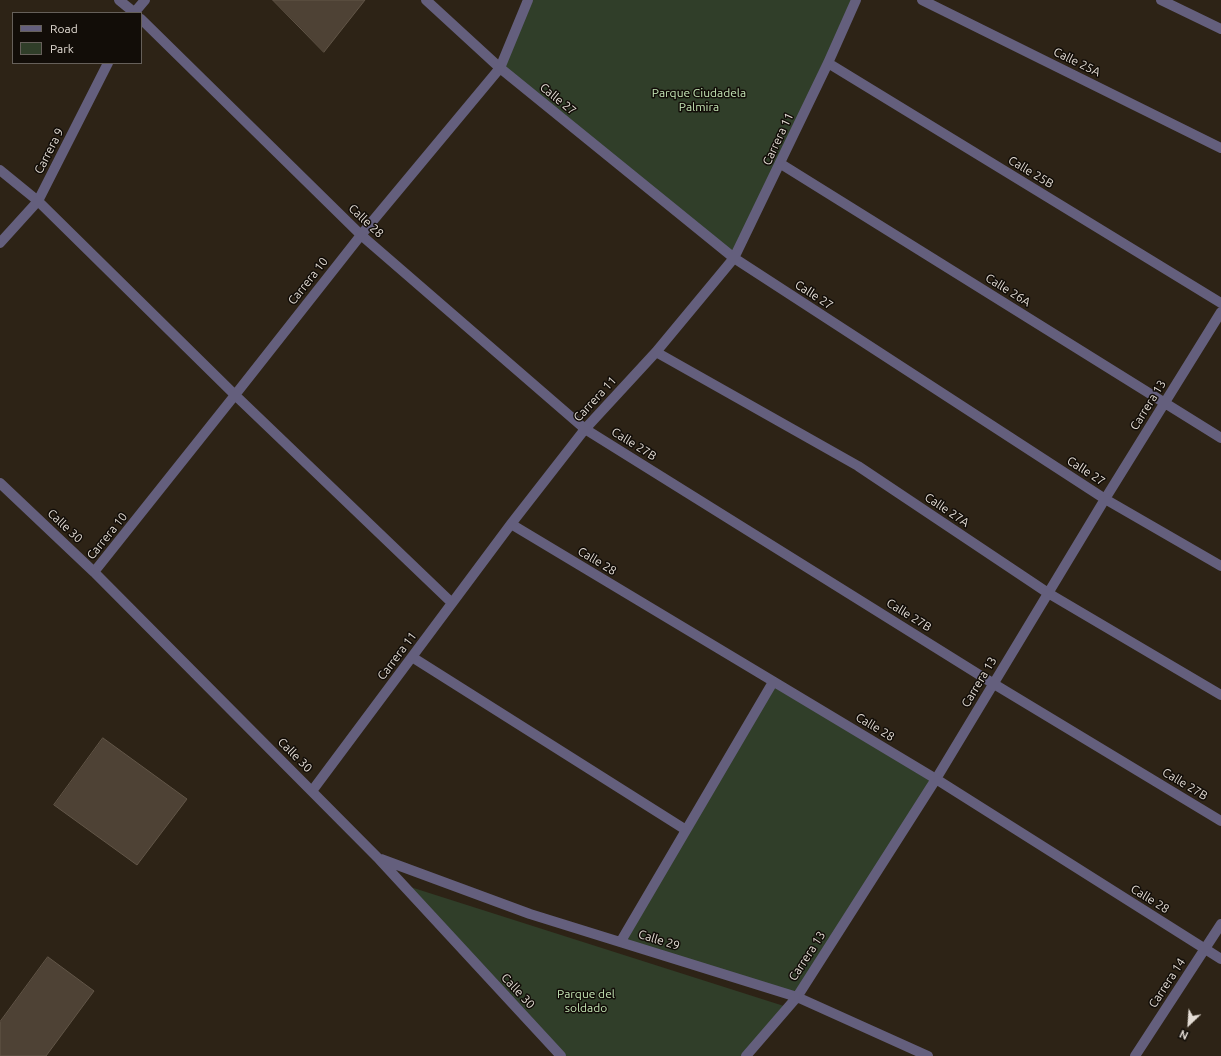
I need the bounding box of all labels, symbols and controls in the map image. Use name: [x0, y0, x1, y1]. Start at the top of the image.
legend: [12, 12, 142, 64]
text: Road: [50, 22, 78, 35]
text: Park: [50, 42, 74, 55]
street label: Calle 25A: [1051, 44, 1103, 80]
street label: Calle 27: [537, 80, 579, 118]
park label: Parque Ciudadela Palmira: [652, 86, 746, 114]
street label: Carrera 11: [760, 110, 796, 168]
street label: Carrera 9: [31, 126, 67, 176]
street label: Calle 25B: [1006, 153, 1056, 191]
street label: Calle 28: [345, 201, 387, 241]
street label: Carrera 10: [285, 254, 331, 308]
street label: Calle 26A: [983, 271, 1033, 309]
street label: Calle 27: [792, 277, 836, 313]
street label: Carrera 11: [571, 374, 619, 424]
street label: Carrera 13: [1127, 377, 1169, 433]
street label: Calle 27B: [609, 425, 659, 463]
street label: Calle 27: [1064, 453, 1108, 489]
street label: Calle 27A: [922, 490, 972, 530]
street label: Calle 30: [44, 506, 86, 546]
street label: Carrera 10: [84, 510, 130, 562]
street label: Calle 28: [575, 544, 619, 578]
street label: Calle 27B: [884, 596, 934, 634]
street label: Carrera 11: [374, 629, 420, 683]
street label: Carrera 13: [958, 654, 1000, 710]
street label: Calle 28: [853, 710, 897, 744]
street label: Calle 30: [275, 735, 315, 775]
street label: Calle 27B: [1160, 765, 1210, 803]
street label: Calle 28: [1128, 882, 1172, 916]
street label: Calle 29: [636, 927, 682, 953]
street label: Carrera 13: [786, 928, 828, 984]
street label: Carrera 14: [1146, 955, 1188, 1011]
street label: Calle 30: [498, 970, 538, 1012]
park label: Parque del soldado: [557, 987, 615, 1015]
north arrow: [1169, 1004, 1209, 1044]
text: N: [1178, 1028, 1190, 1042]

